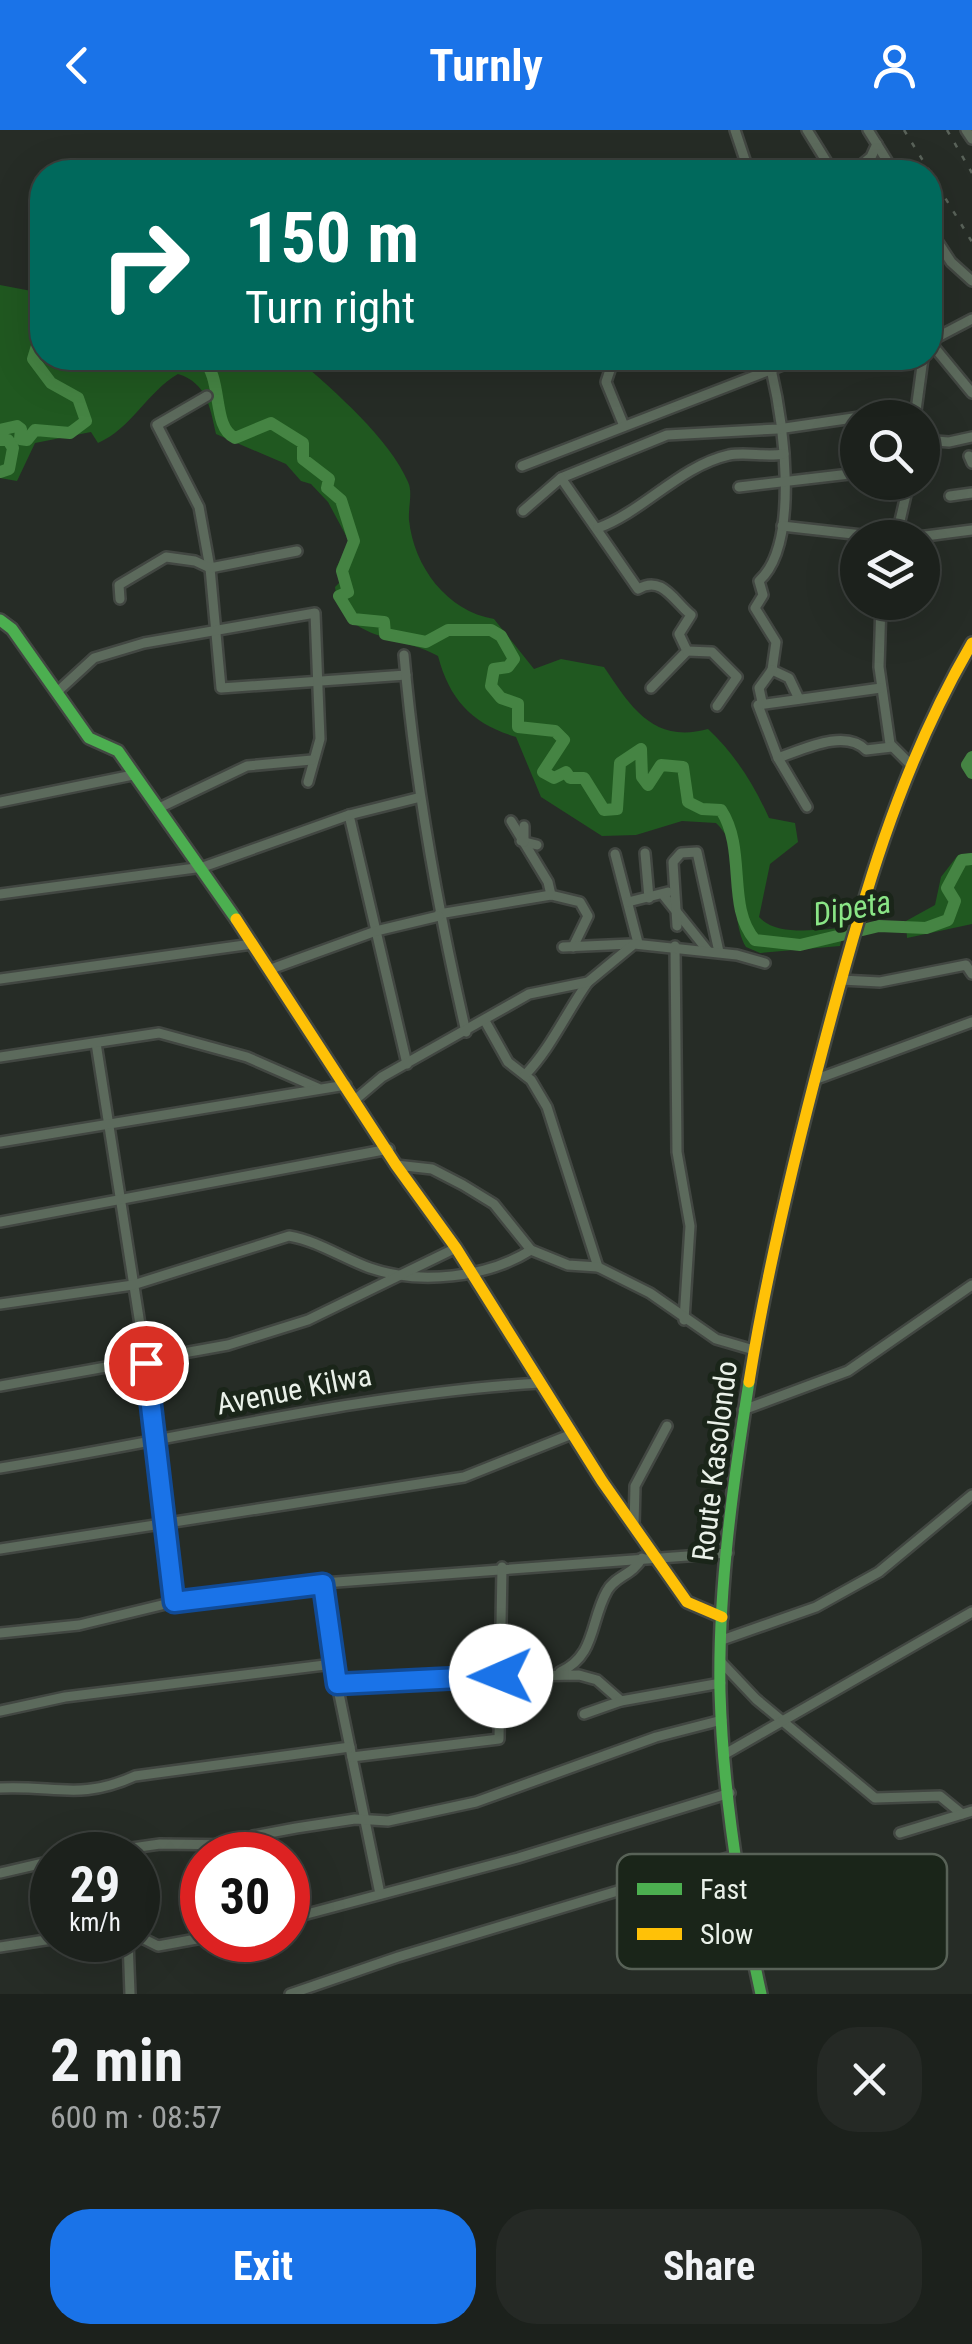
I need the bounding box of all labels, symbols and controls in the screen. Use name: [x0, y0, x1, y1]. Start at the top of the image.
icon: back: [50, 38, 105, 93]
icon: person: [867, 38, 922, 93]
text: Turnly: [429, 39, 543, 92]
text: 150 m: [245, 197, 419, 279]
icon: right: [80, 200, 210, 330]
text: Turn right: [245, 281, 415, 334]
map controls: [840, 400, 940, 620]
button: search: [840, 400, 940, 500]
button: layers: [840, 520, 940, 620]
water label: Dipeta: [810, 882, 894, 934]
pin: [104, 1321, 189, 1406]
icon: arrive: [119, 1336, 174, 1391]
street label: Avenue Kilwa: [213, 1357, 374, 1422]
street label: Route Kasolondo: [685, 1359, 744, 1563]
position arrow: [449, 1624, 553, 1728]
speed limit sign: 30: [180, 1832, 310, 1962]
legend: [617, 1854, 947, 1969]
text: 29: [70, 1856, 120, 1914]
text: Fast: [700, 1873, 747, 1906]
text: km/h: [69, 1908, 121, 1937]
text: Slow: [700, 1918, 753, 1951]
text: 2 min: [50, 2025, 183, 2096]
button: close: [817, 2027, 922, 2132]
text: 600 m · 08:57: [50, 2098, 222, 2136]
button: Exit: [50, 2209, 476, 2324]
button: Share: [496, 2209, 922, 2324]

